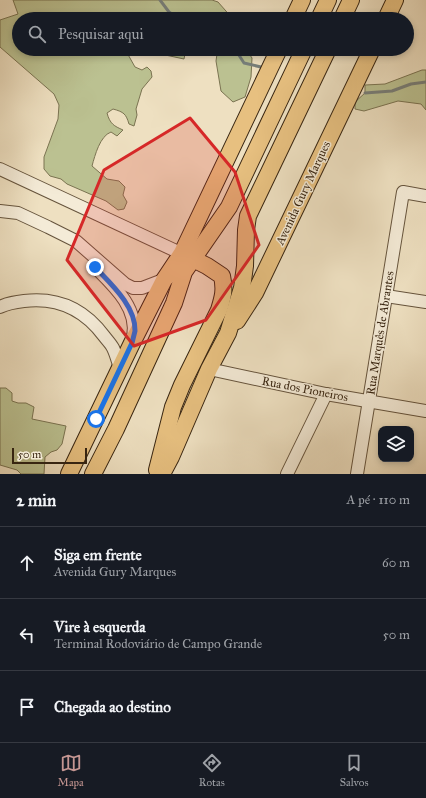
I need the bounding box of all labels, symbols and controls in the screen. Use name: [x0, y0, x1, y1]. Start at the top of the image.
search box: [12, 12, 414, 56]
icon: search: [26, 23, 48, 45]
text: Pesquisar aqui: [58, 25, 144, 43]
street label: Avenida Gury Marques: [272, 139, 334, 248]
route end: [86, 258, 104, 276]
street label: Rua Marquês de Abrantes: [363, 270, 398, 396]
street label: Rua dos Pioneiros: [261, 374, 349, 404]
route start: [87, 410, 105, 428]
map controls: [378, 426, 414, 462]
button: layers: [378, 426, 414, 462]
scale bar: [12, 446, 87, 465]
text: 50 m: [18, 448, 41, 461]
text: 2 min: [16, 490, 56, 511]
text: A pé · 110 m: [347, 492, 410, 508]
text: Siga em frente: [54, 546, 142, 564]
icon: ahead: [16, 552, 38, 574]
text: 60 m: [382, 555, 410, 571]
text: Avenida Gury Marques: [54, 564, 176, 580]
text: Vire à esquerda: [54, 618, 146, 636]
icon: left: [16, 624, 38, 646]
text: 50 m: [383, 627, 410, 643]
text: Terminal Rodoviário de Campo Grande: [54, 636, 262, 652]
icon: arrive: [16, 696, 38, 718]
text: Chegada ao destino: [54, 698, 171, 716]
tab: Mapa: [58, 752, 84, 789]
tab: Rotas: [199, 752, 225, 789]
tab: Salvos: [340, 752, 368, 789]

